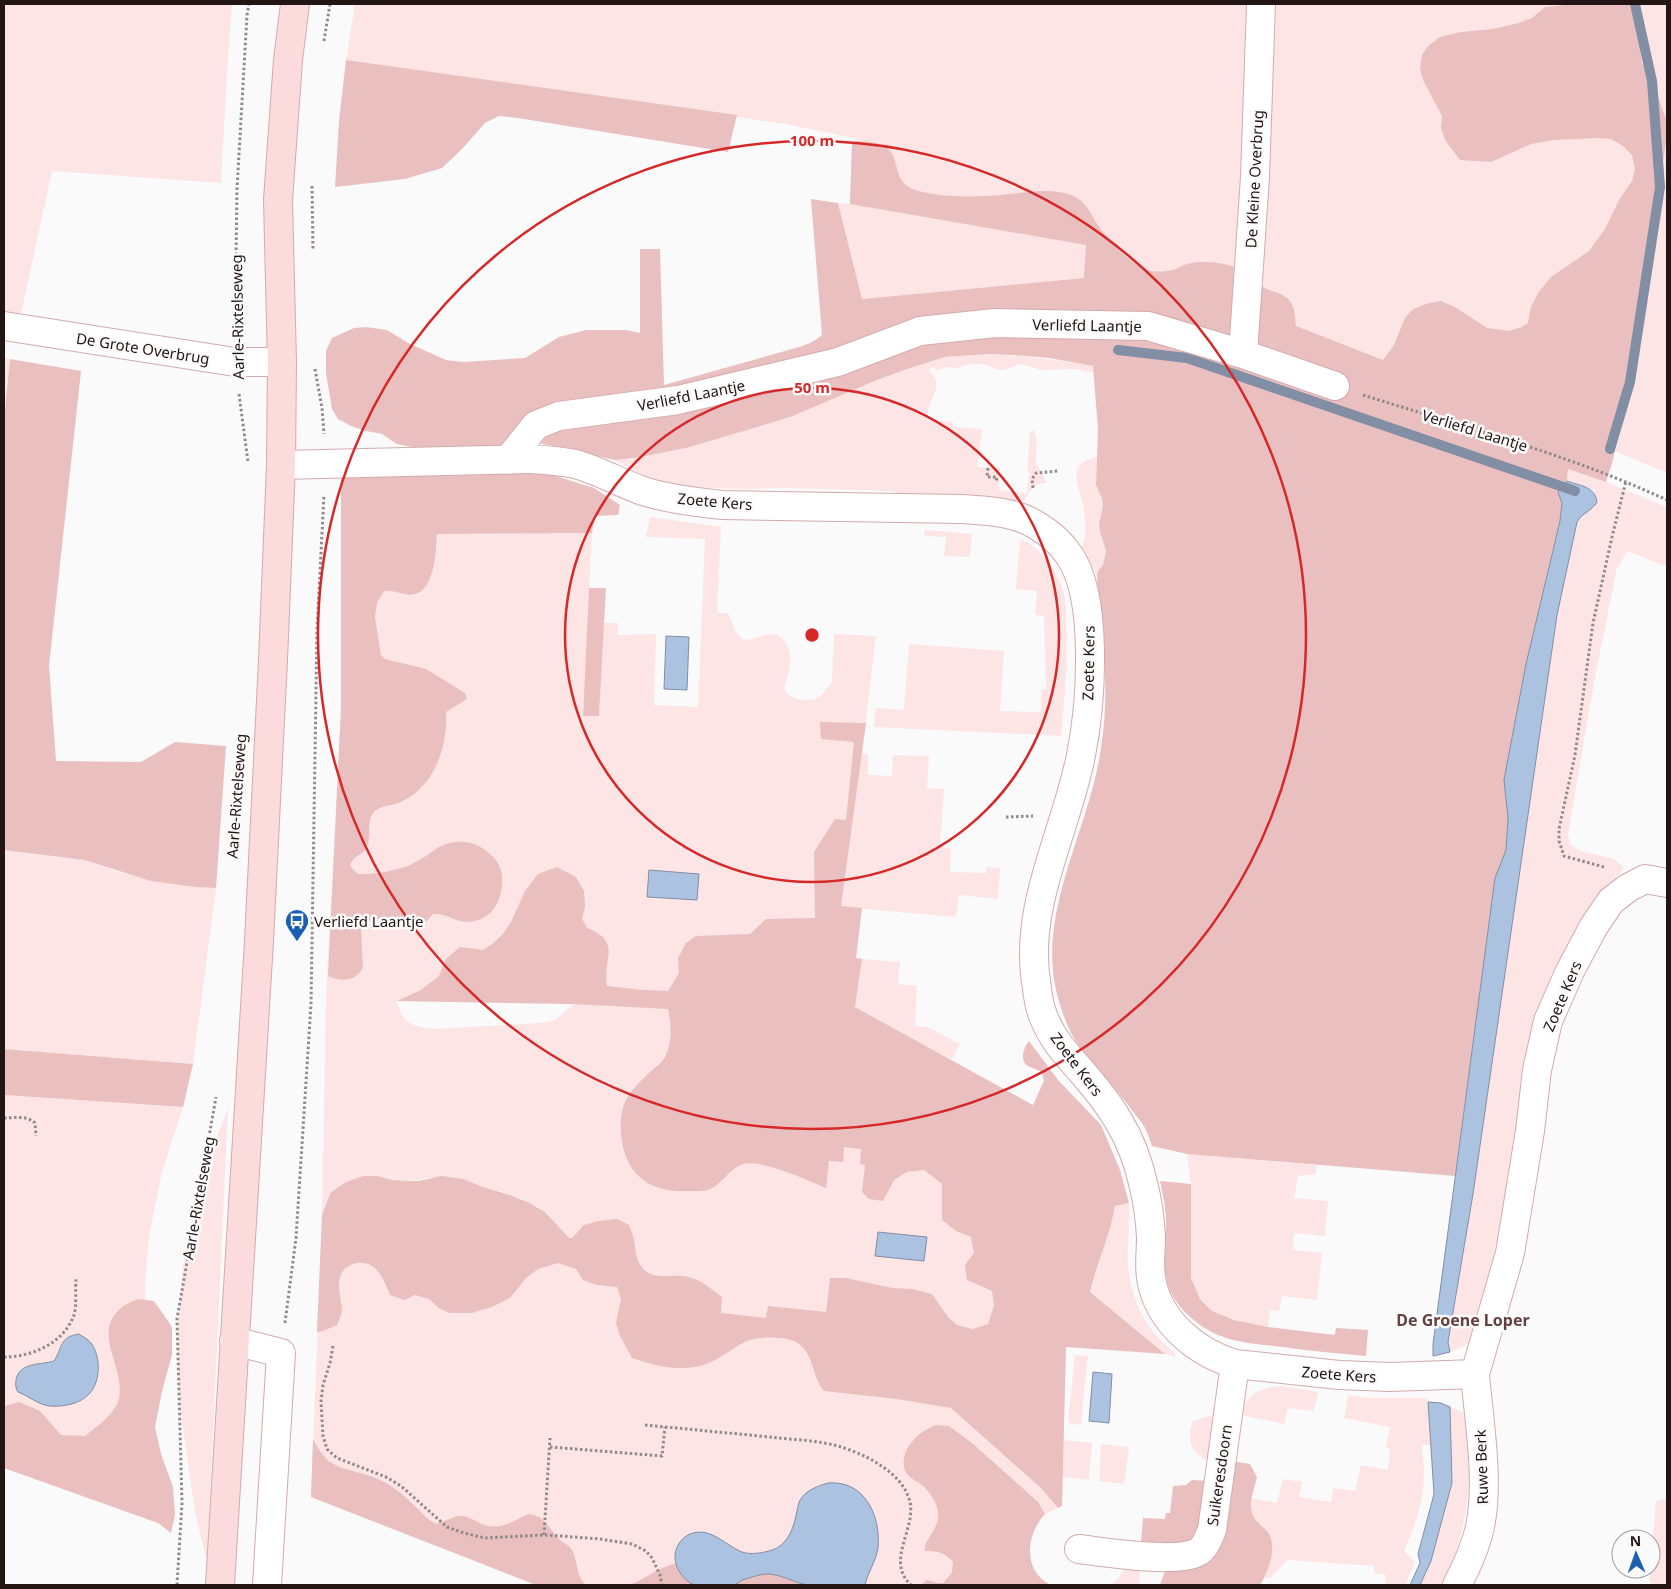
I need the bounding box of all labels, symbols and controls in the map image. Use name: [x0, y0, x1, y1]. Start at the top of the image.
street label: De Kleine Overbrug: [1240, 109, 1268, 249]
text: 100 m: [790, 130, 834, 150]
street label: Aarle-Rixtelseweg: [226, 254, 248, 380]
street label: Verliefd Laantje: [1032, 314, 1142, 336]
street label: De Grote Overbrug: [75, 328, 211, 368]
street label: Verliefd Laantje: [635, 375, 747, 415]
text: 50 m: [794, 377, 830, 397]
street label: Verliefd Laantje: [1420, 404, 1530, 456]
street label: Zoete Kers: [677, 488, 753, 514]
street label: Zoete Kers: [1077, 625, 1099, 701]
centre of rings: [803, 626, 821, 644]
street label: Aarle-Rixtelseweg: [222, 733, 250, 859]
bus stop icon: Verliefd Laantje: [284, 908, 310, 942]
place label: Verliefd Laantje: [314, 911, 424, 931]
street label: Zoete Kers: [1538, 958, 1586, 1034]
street label: Zoete Kers: [1046, 1028, 1108, 1100]
street label: Aarle-Rixtelseweg: [177, 1135, 219, 1261]
district label: De Groene Loper: [1396, 1309, 1530, 1331]
street label: Zoete Kers: [1301, 1361, 1377, 1387]
street label: Suikeresdoorn: [1202, 1423, 1236, 1527]
street label: Ruwe Berk: [1470, 1429, 1492, 1505]
north arrow: [1611, 1529, 1661, 1579]
text: N: [1630, 1531, 1642, 1550]

